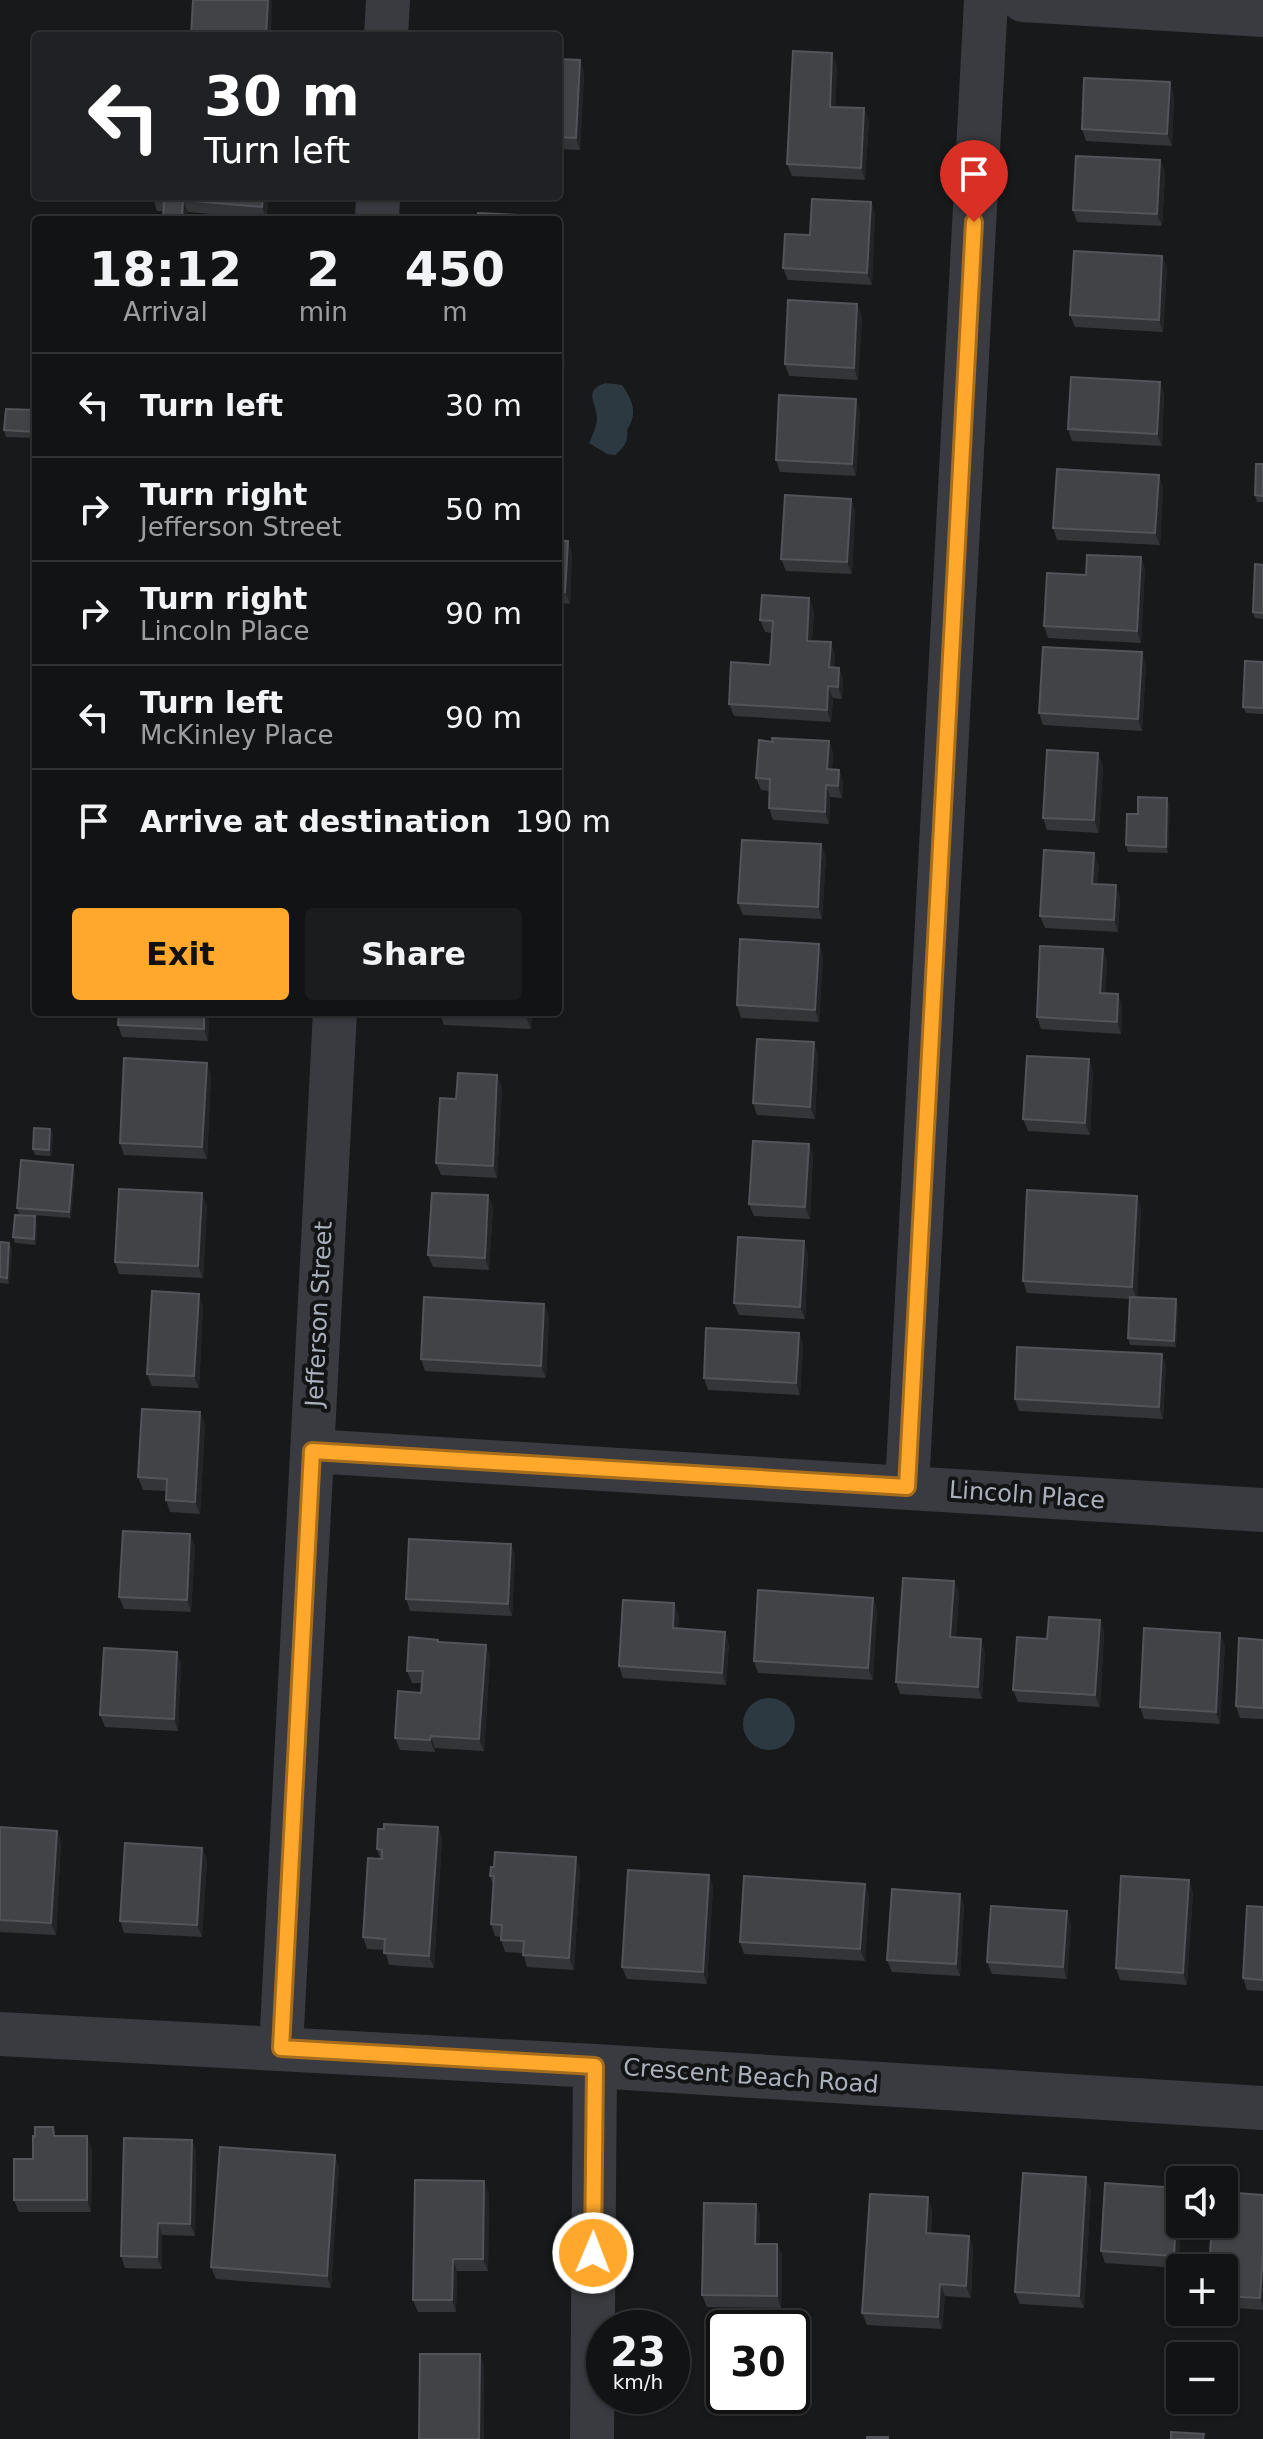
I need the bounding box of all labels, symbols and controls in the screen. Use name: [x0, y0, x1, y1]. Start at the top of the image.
text: 30 m: [204, 63, 360, 128]
icon: left: [72, 64, 176, 168]
text: Turn left: [204, 130, 350, 171]
pin: [940, 140, 1008, 222]
icon: arrive: [952, 152, 996, 196]
text: 18:12: [89, 241, 242, 297]
text: 2: [307, 241, 340, 297]
text: 450: [405, 241, 505, 297]
text: Arrival: [123, 297, 208, 327]
text: min: [299, 297, 348, 327]
text: m: [442, 297, 468, 327]
icon: left: [72, 383, 116, 427]
text: Turn left: [140, 388, 283, 423]
text: 30 m: [445, 388, 522, 423]
text: Turn right: [140, 477, 307, 512]
icon: right: [72, 487, 116, 531]
text: 50 m: [445, 492, 522, 527]
text: Jefferson Street: [140, 512, 341, 542]
text: Turn right: [140, 581, 307, 616]
icon: right: [72, 591, 116, 635]
text: 90 m: [445, 596, 522, 631]
text: Lincoln Place: [140, 616, 309, 646]
text: Turn left: [140, 685, 283, 720]
icon: left: [72, 695, 116, 739]
text: 90 m: [445, 700, 522, 735]
text: McKinley Place: [140, 720, 333, 750]
icon: arrive: [72, 799, 116, 843]
text: Arrive at destination: [140, 804, 491, 839]
text: 190 m: [515, 804, 611, 839]
button: Exit: [72, 908, 289, 1000]
button: Share: [305, 908, 522, 1000]
street label: Jefferson Street: [300, 1220, 338, 1410]
street label: Lincoln Place: [948, 1476, 1106, 1514]
street label: Crescent Beach Road: [622, 2053, 880, 2099]
map controls: [1166, 2166, 1238, 2414]
button: sound: [1166, 2166, 1238, 2238]
position arrow: [551, 2211, 635, 2295]
button: +: [1166, 2254, 1238, 2326]
speed limit sign: 30: [706, 2310, 810, 2414]
text: 23: [610, 2329, 666, 2375]
button: −: [1166, 2342, 1238, 2414]
text: km/h: [613, 2370, 663, 2394]

